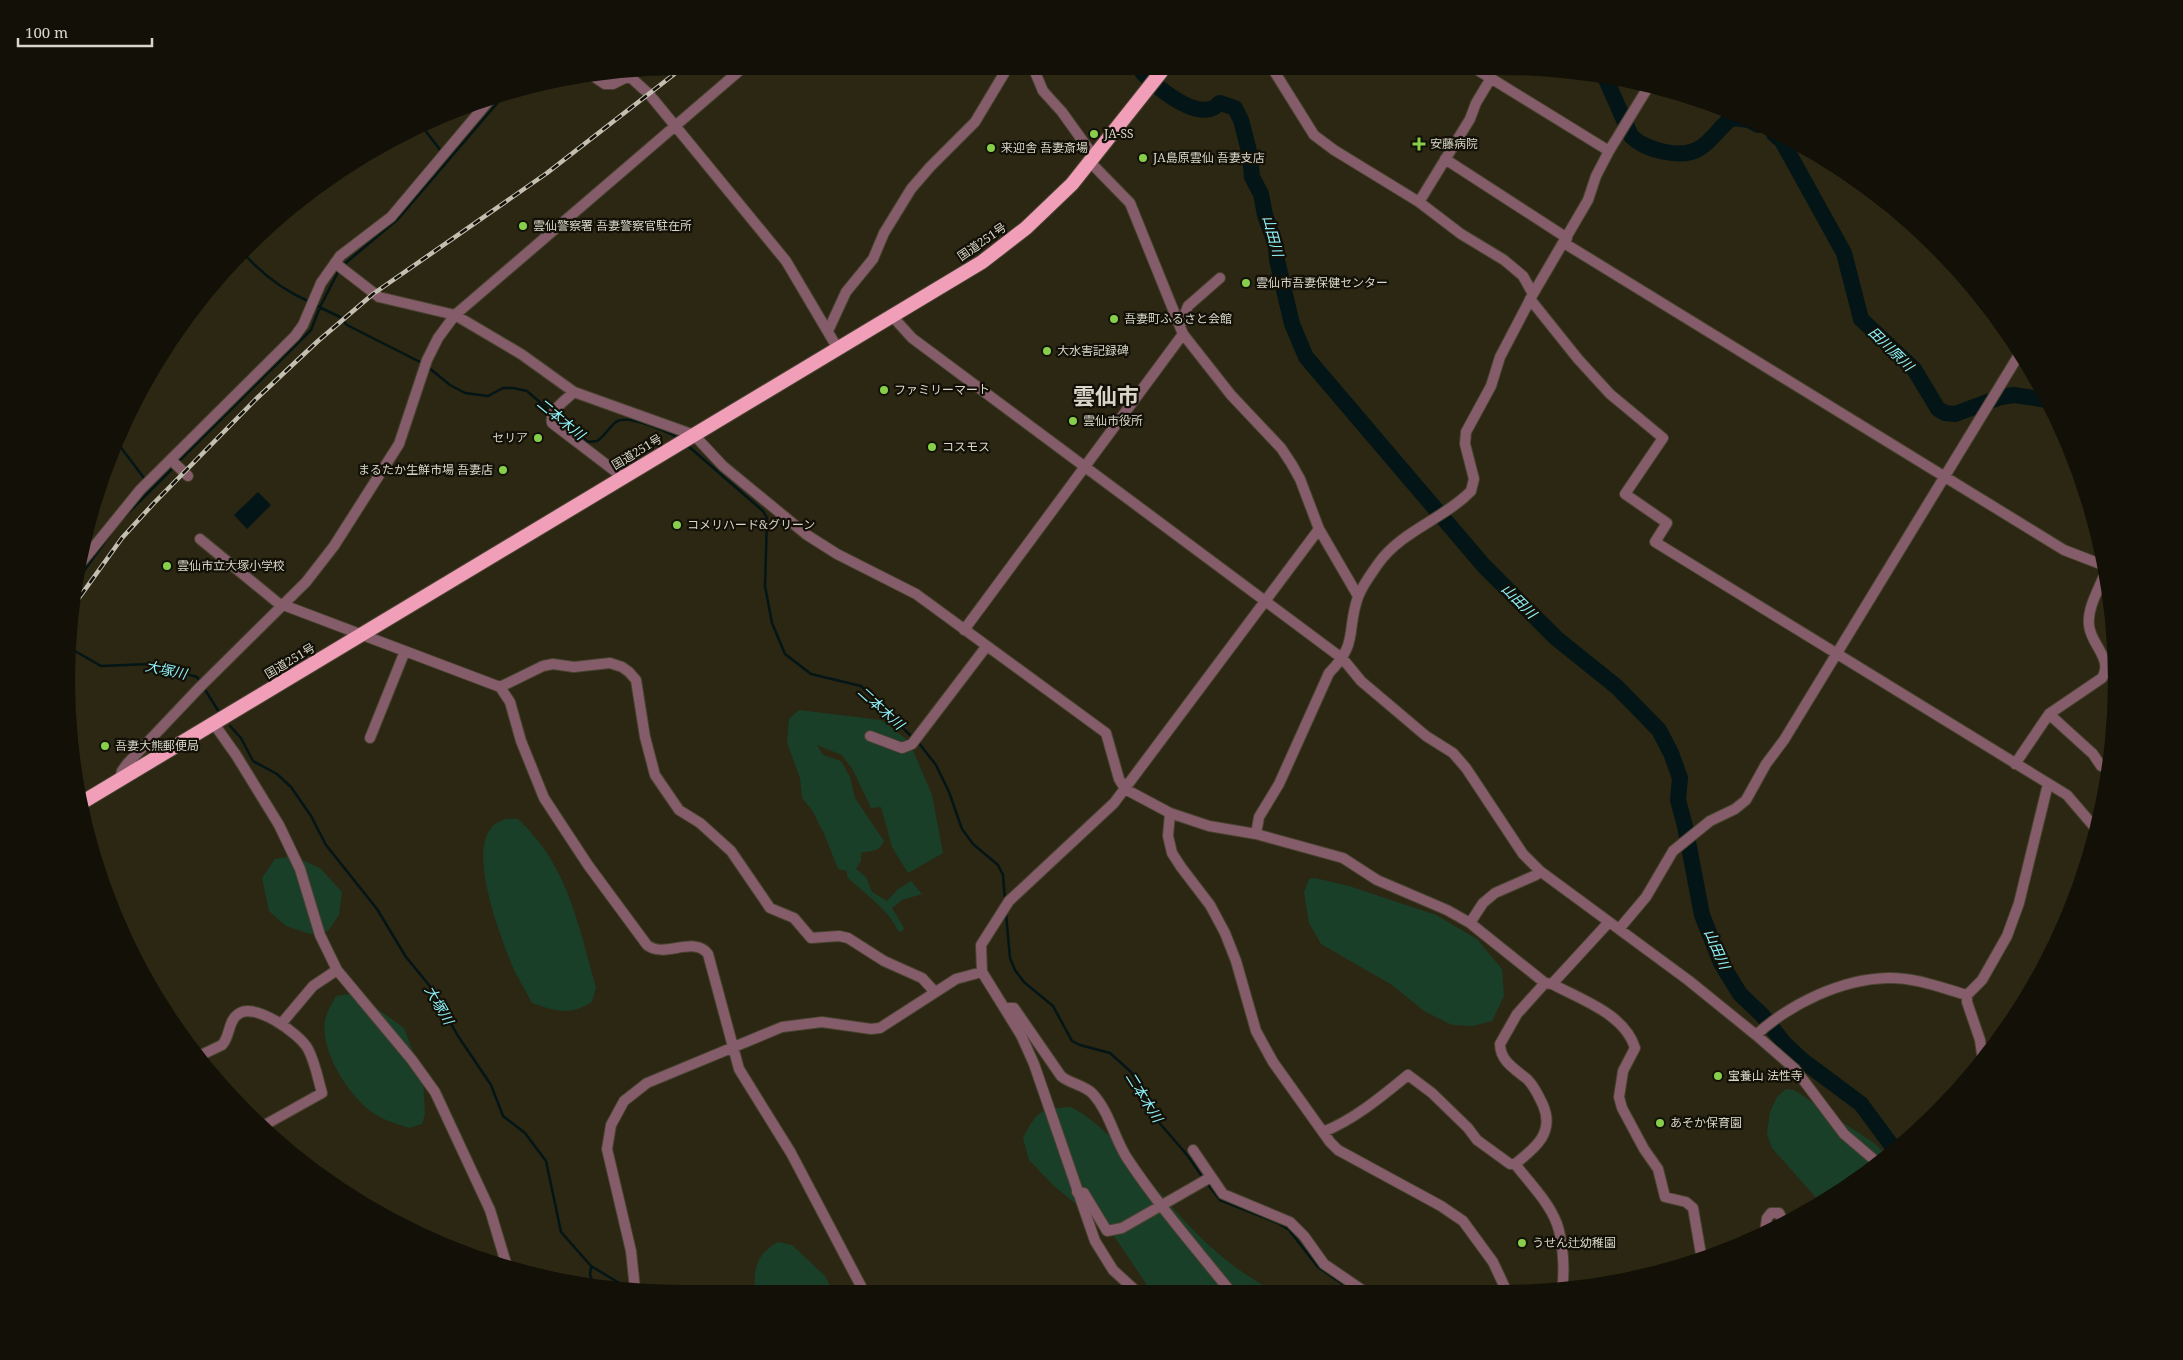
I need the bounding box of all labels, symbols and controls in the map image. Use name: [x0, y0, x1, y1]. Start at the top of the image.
scale bar: [18, 15, 151, 47]
text: 100 m: [25, 22, 68, 42]
place label: JA-SS: [1103, 125, 1134, 142]
marker: JA-SS: [1088, 128, 1100, 140]
place label: 安藤病院: [1430, 135, 1478, 152]
marker: 安藤病院: [1412, 137, 1426, 151]
place label: 来迎舎 吾妻斎場: [1001, 139, 1088, 156]
marker: 来迎舎 吾妻斎場: [985, 142, 997, 154]
place label: JA島原雲仙 吾妻支店: [1152, 149, 1265, 166]
marker: JA島原雲仙 吾妻支店: [1137, 152, 1149, 164]
water label: 山田川: [1259, 213, 1289, 261]
place label: 雲仙警察署 吾妻警察官駐在所: [533, 217, 692, 234]
street label: 国道251号: [954, 219, 1010, 265]
marker: 雲仙警察署 吾妻警察官駐在所: [517, 220, 529, 232]
place label: 雲仙市吾妻保健センター: [1256, 274, 1388, 291]
marker: 雲仙市吾妻保健センター: [1240, 277, 1252, 289]
place label: 吾妻町ふるさと会館: [1124, 310, 1232, 327]
marker: 吾妻町ふるさと会館: [1108, 313, 1120, 325]
water label: 田川原川: [1865, 322, 1920, 376]
place label: 大水害記録碑: [1057, 342, 1129, 359]
marker: 大水害記録碑: [1041, 345, 1053, 357]
district label: 雲仙市: [1073, 380, 1139, 410]
place label: ファミリーマート: [894, 381, 990, 398]
marker: ファミリーマート: [878, 384, 890, 396]
water label: 二本木川: [534, 394, 591, 445]
place label: 雲仙市役所: [1083, 412, 1143, 429]
marker: 雲仙市役所: [1067, 415, 1079, 427]
place label: セリア: [492, 429, 528, 446]
street label: 国道251号: [608, 430, 665, 473]
marker: セリア: [532, 432, 544, 444]
place label: コスモス: [942, 438, 990, 455]
marker: コスモス: [926, 441, 938, 453]
place label: まるたか生鮮市場 吾妻店: [358, 461, 493, 478]
marker: まるたか生鮮市場 吾妻店: [497, 464, 509, 476]
place label: コメリハード&グリーン: [687, 516, 815, 533]
marker: コメリハード&グリーン: [671, 519, 683, 531]
place label: 雲仙市立大塚小学校: [177, 557, 285, 574]
marker: 雲仙市立大塚小学校: [161, 560, 173, 572]
water label: 山田川: [1498, 579, 1542, 624]
street label: 国道251号: [261, 639, 318, 682]
water label: 大塚川: [144, 656, 191, 684]
water label: 二本木川: [854, 682, 910, 735]
place label: 吾妻大熊郵便局: [115, 737, 199, 754]
marker: 吾妻大熊郵便局: [99, 740, 111, 752]
water label: 山田川: [1700, 926, 1735, 974]
water label: 大塚川: [421, 982, 459, 1029]
place label: 宝養山 法性寺: [1728, 1067, 1803, 1084]
water label: 二本木川: [1122, 1068, 1168, 1127]
marker: 宝養山 法性寺: [1712, 1070, 1724, 1082]
place label: あそか保育園: [1670, 1114, 1742, 1131]
marker: あそか保育園: [1654, 1117, 1666, 1129]
place label: うせん辻幼稚園: [1532, 1234, 1616, 1251]
marker: うせん辻幼稚園: [1516, 1237, 1528, 1249]

